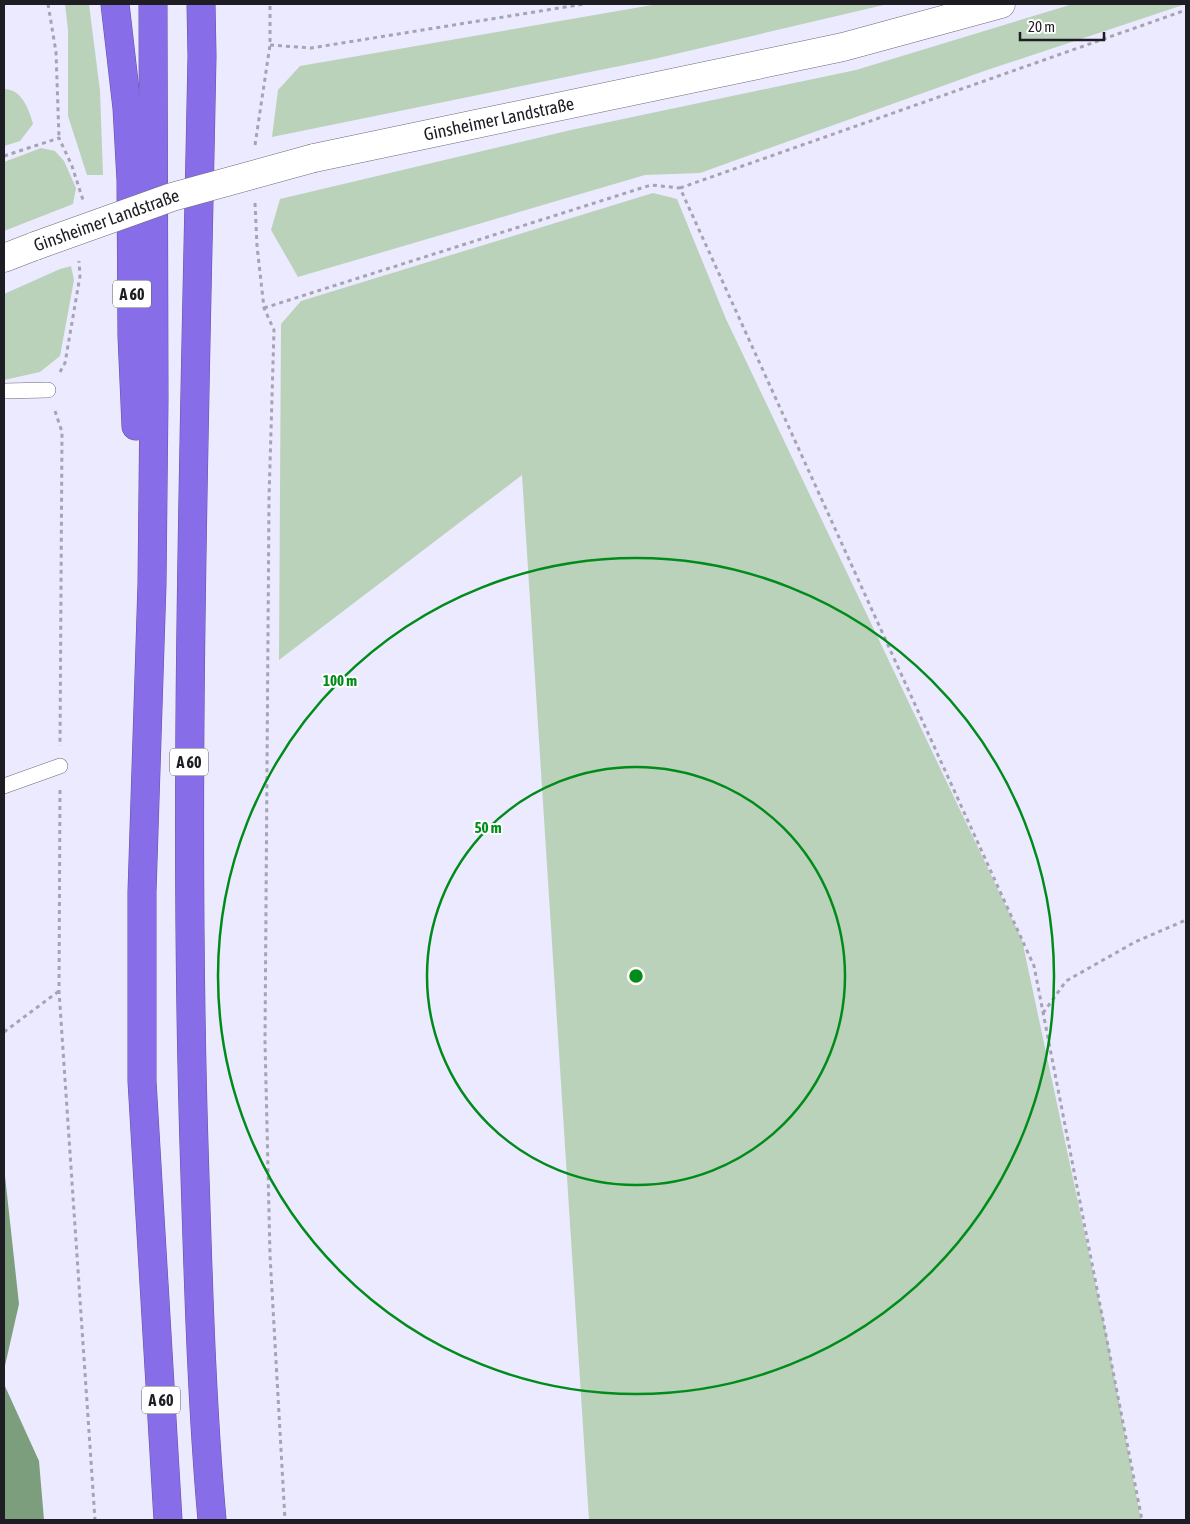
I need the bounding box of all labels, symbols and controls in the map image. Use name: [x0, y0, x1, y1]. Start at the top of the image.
scale bar: [1020, 10, 1104, 42]
text: 20 m: [1028, 18, 1055, 35]
street label: Ginsheimer Landstraße: [422, 93, 576, 145]
street label: Ginsheimer Landstraße: [31, 185, 181, 256]
road number: A 60: [113, 280, 151, 308]
text: 100 m: [323, 672, 357, 689]
road number: A 60: [170, 749, 208, 776]
text: 50 m: [475, 819, 502, 836]
centre of rings: [627, 967, 645, 985]
road number: A 60: [142, 1386, 180, 1414]

